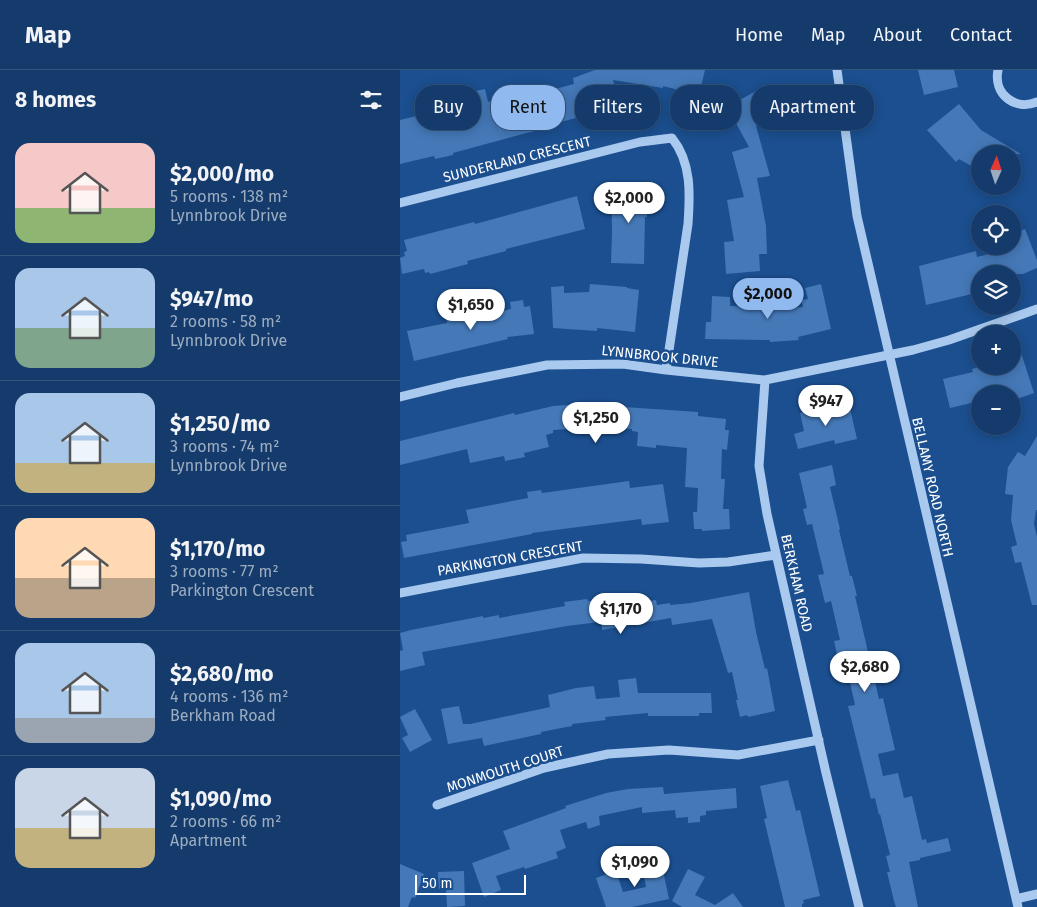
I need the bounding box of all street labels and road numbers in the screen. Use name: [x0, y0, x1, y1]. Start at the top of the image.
street label: SUNDERLAND CRESCENT: [441, 133, 594, 186]
street label: LYNNBROOK DRIVE: [601, 342, 719, 371]
street label: BELLAMY ROAD NORTH: [908, 416, 957, 559]
street label: BERKHAM ROAD: [777, 533, 816, 634]
street label: PARKINGTON CRESCENT: [436, 537, 585, 580]
street label: MONMOUTH COURT: [444, 742, 567, 796]

